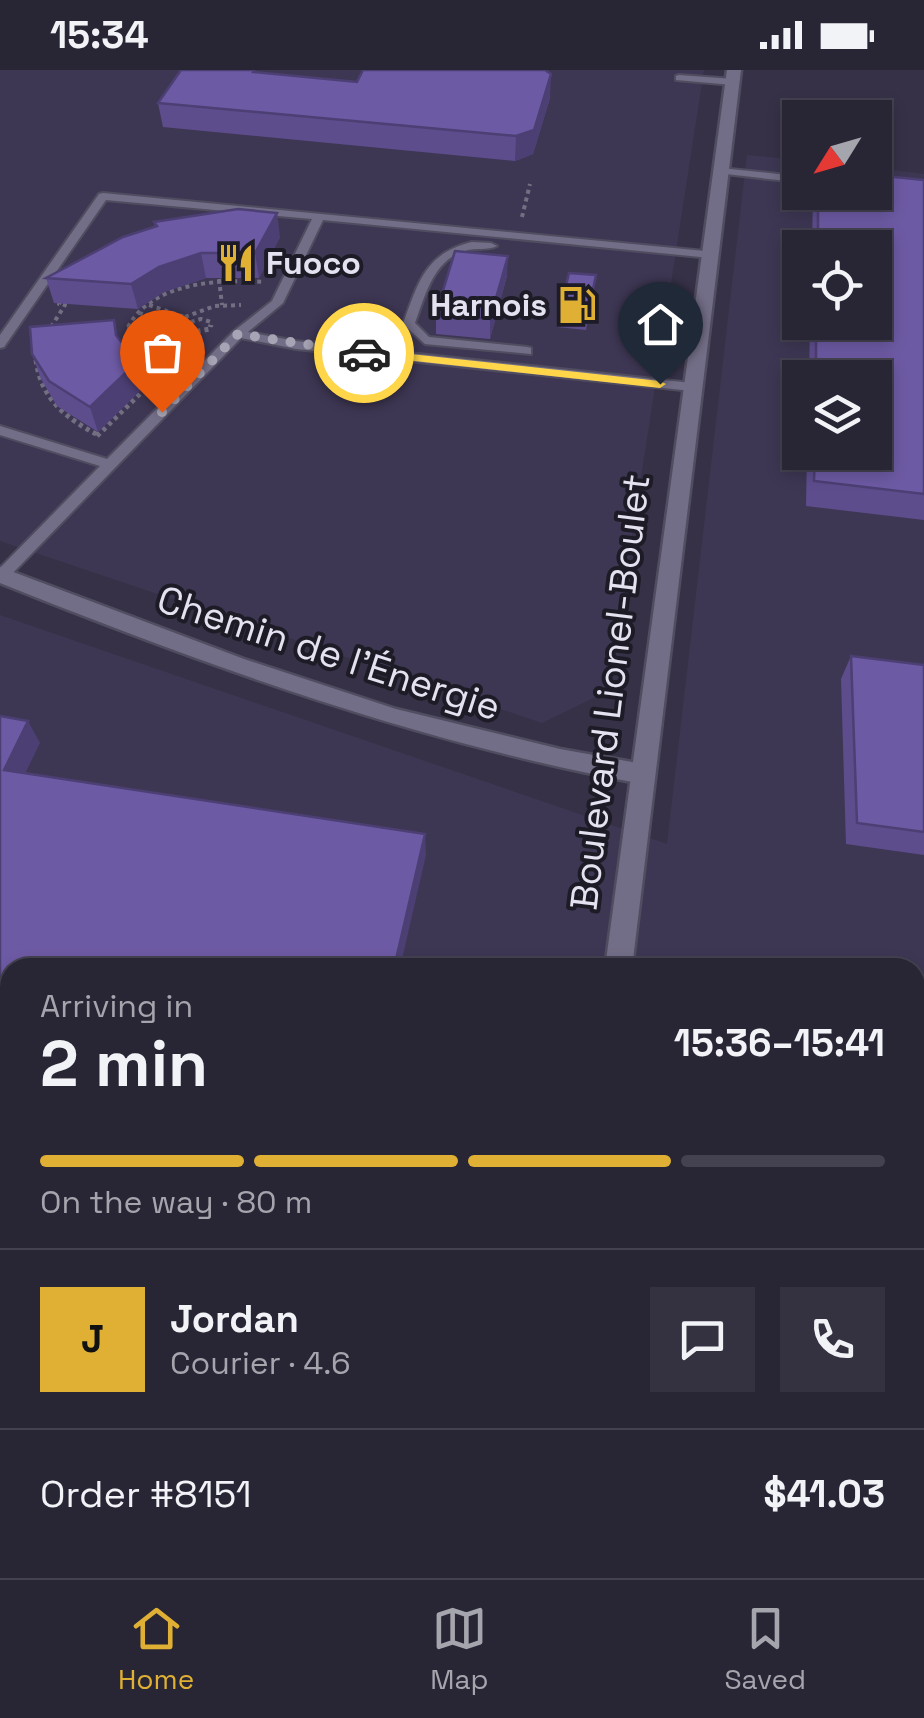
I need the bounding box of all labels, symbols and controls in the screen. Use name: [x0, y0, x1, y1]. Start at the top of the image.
text: 15:34: [50, 11, 149, 59]
north arrow: [782, 100, 892, 210]
map controls: [782, 100, 892, 470]
button: locate: [782, 230, 892, 340]
restaurant icon: Fuoco: [215, 242, 257, 284]
place label: Fuoco: [266, 243, 361, 283]
pin: [618, 282, 703, 385]
fuel station icon: Harnois: [556, 284, 598, 326]
place label: Harnois: [430, 285, 547, 325]
icon: home: [633, 297, 688, 352]
courier: [314, 303, 414, 403]
pin: [120, 310, 205, 413]
icon: bag: [135, 325, 190, 380]
icon: car: [337, 326, 392, 381]
button: layers: [782, 360, 892, 470]
street label: Boulevard Lionel-Boulet: [559, 471, 661, 913]
street label: Chemin de l'Énergie: [151, 575, 507, 731]
text: Arriving in: [40, 986, 193, 1026]
text: 15:36–15:41: [674, 1019, 885, 1067]
text: 2 min: [40, 1022, 208, 1105]
text: On the way · 80 m: [40, 1182, 312, 1222]
button: chat: [650, 1287, 755, 1392]
button: phone: [780, 1287, 885, 1392]
text: Jordan: [170, 1295, 299, 1343]
text: J: [81, 1315, 104, 1363]
text: Courier · 4.6: [170, 1343, 351, 1383]
text: Order #8151: [40, 1470, 252, 1518]
text: $41.03: [763, 1470, 885, 1518]
tab: Home: [118, 1601, 194, 1697]
tab: Map: [430, 1601, 489, 1697]
tab: Saved: [724, 1601, 806, 1697]

